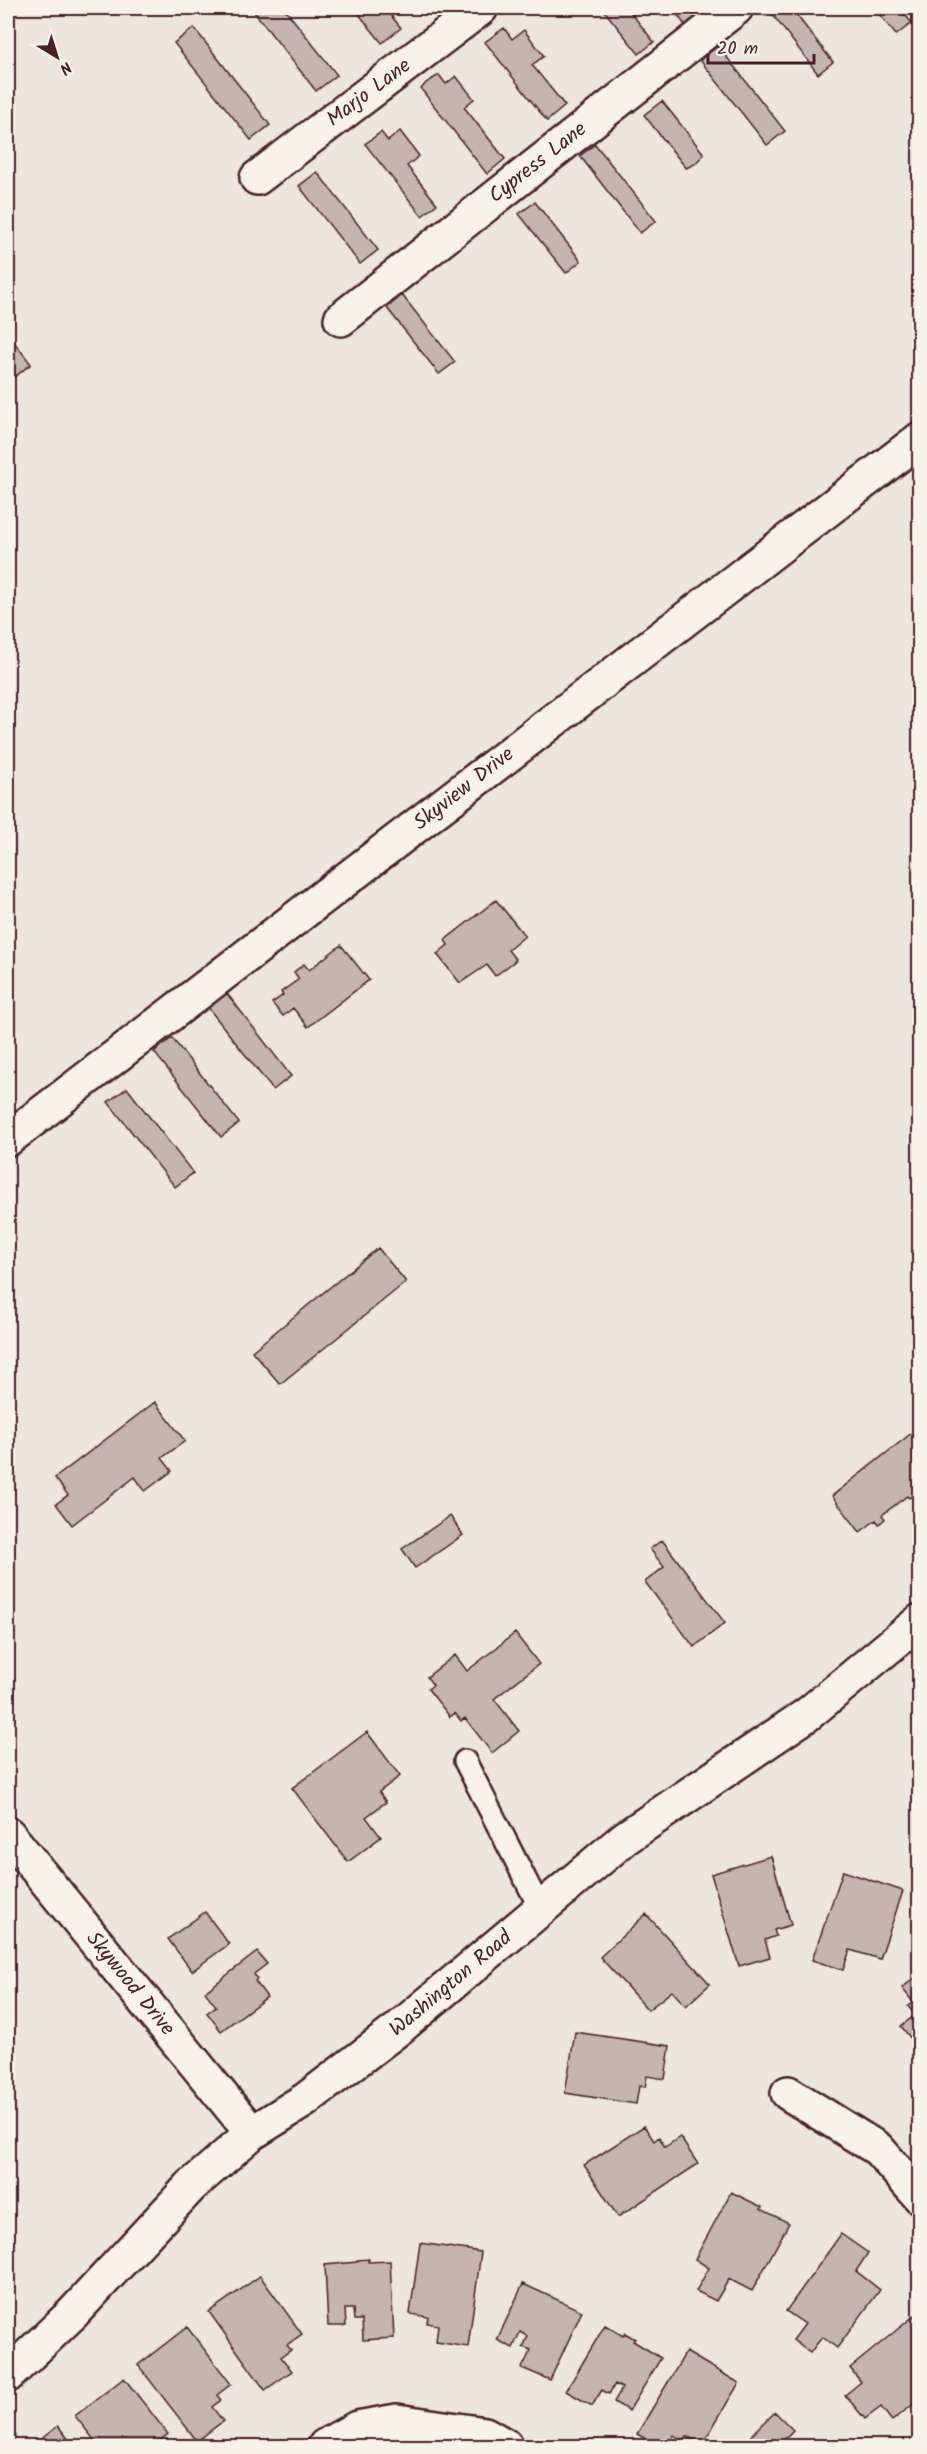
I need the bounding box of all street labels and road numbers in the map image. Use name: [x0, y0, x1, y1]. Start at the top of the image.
street label: Marjo Lane: [320, 50, 419, 136]
street label: Cypress Lane: [482, 114, 595, 212]
street label: Skyview Drive: [406, 739, 522, 839]
street label: Washington Road: [382, 1922, 520, 2045]
street label: Skywood Drive: [77, 1924, 183, 2044]

